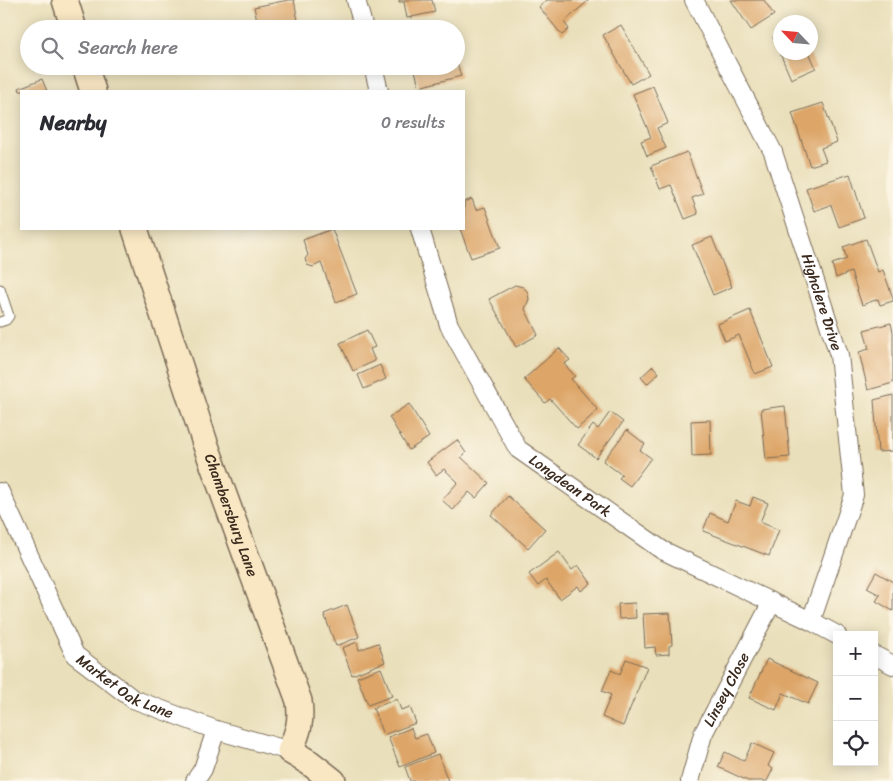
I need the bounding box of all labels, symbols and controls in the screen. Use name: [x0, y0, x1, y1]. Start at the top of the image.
north arrow: [773, 15, 818, 60]
search box: [20, 20, 465, 75]
text: Search here: [78, 31, 178, 64]
icon: search: [38, 34, 66, 62]
text: Nearby: [40, 104, 106, 142]
text: 0 results: [381, 108, 445, 137]
street label: Highclere Drive: [794, 250, 850, 354]
street label: Longdean Park: [523, 447, 617, 524]
street label: Chambersbury Lane: [197, 450, 266, 581]
map controls: [833, 631, 878, 766]
button: +: [833, 631, 878, 676]
street label: Market Oak Lane: [70, 647, 177, 726]
street label: Linsey Close: [696, 647, 757, 731]
button: −: [833, 676, 878, 721]
button: locate: [833, 721, 878, 766]

